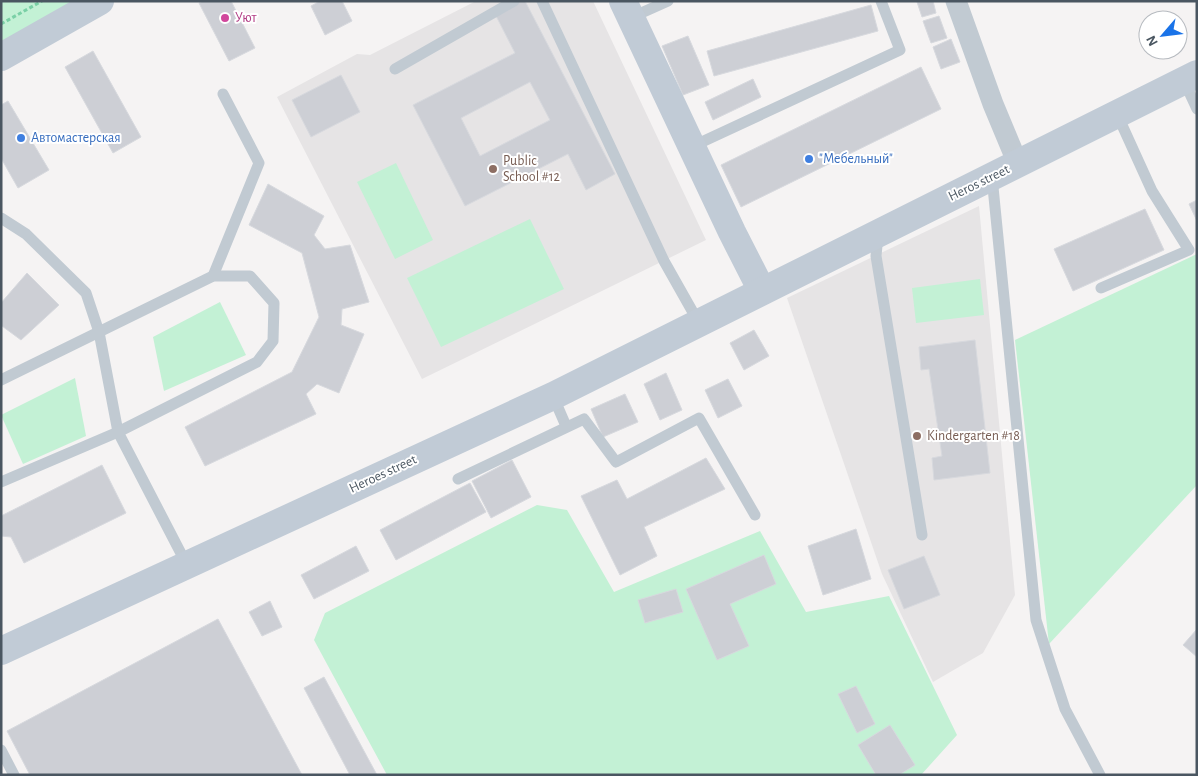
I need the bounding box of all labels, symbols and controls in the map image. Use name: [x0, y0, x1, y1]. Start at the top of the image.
north arrow: [1138, 10, 1188, 60]
place label: Уют: [235, 11, 258, 25]
marker: Уют: [219, 12, 231, 24]
text: N: [1144, 33, 1161, 48]
place label: Автомастерская: [31, 131, 121, 145]
marker: Автомастерская: [15, 132, 27, 144]
place label: "Мебельный": [819, 152, 893, 166]
marker: "Мебельный": [803, 153, 815, 165]
place label: Public School #12: [503, 154, 560, 184]
street label: Heros street: [946, 162, 1012, 204]
marker: Public School #12: [487, 163, 499, 175]
place label: Kindergarten #18: [927, 429, 1020, 443]
marker: Kindergarten #18: [911, 430, 923, 442]
street label: Heroes street: [347, 452, 419, 496]

